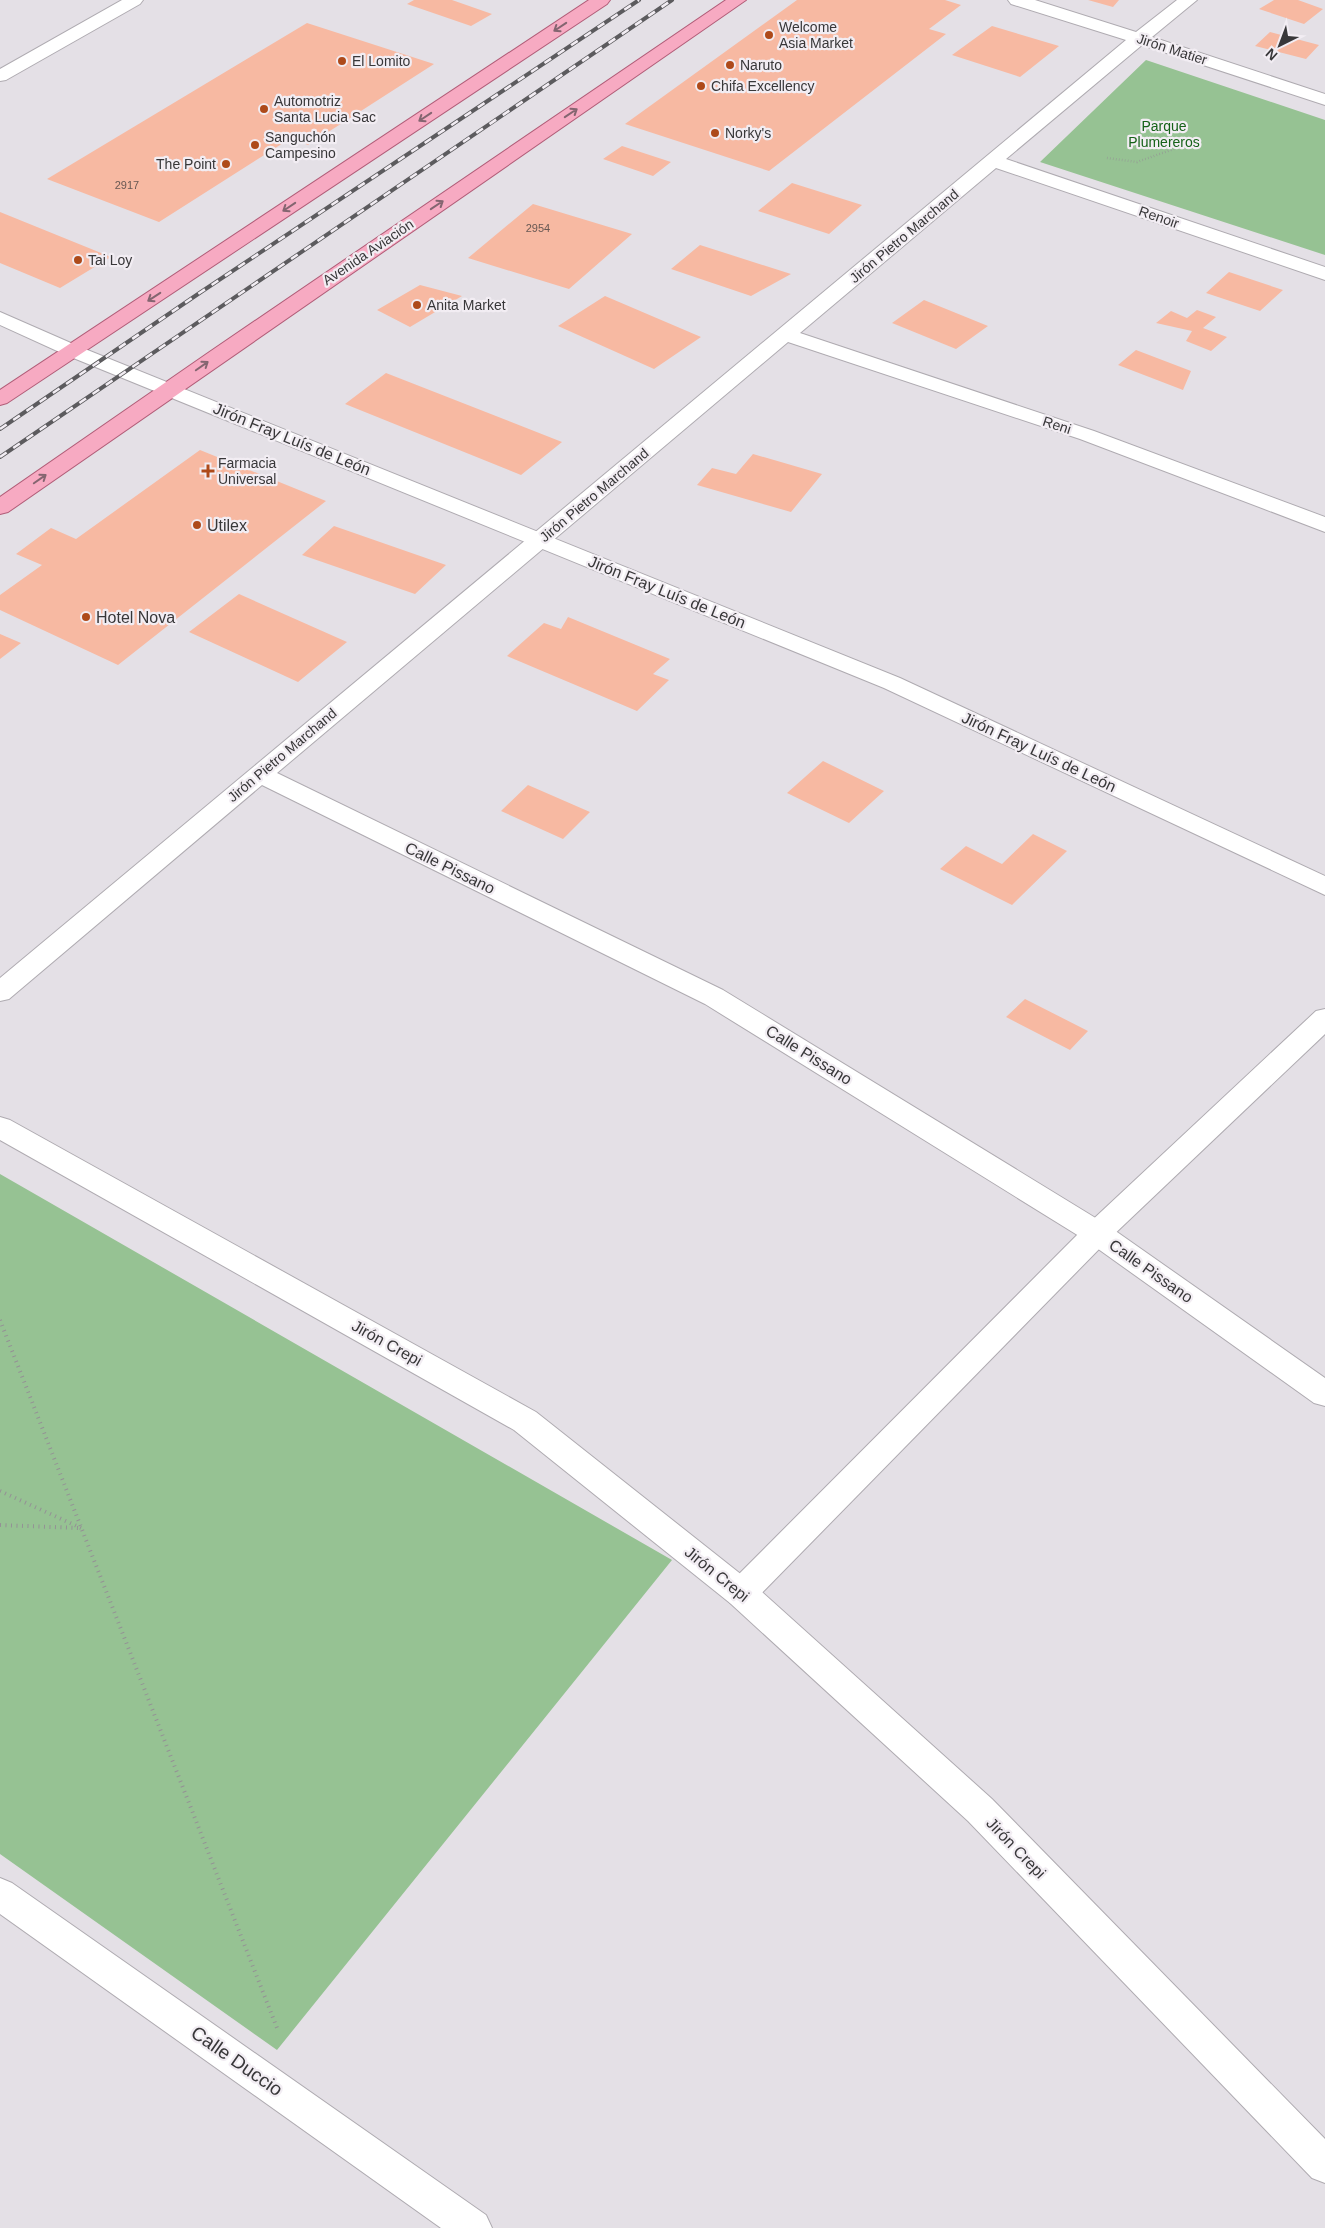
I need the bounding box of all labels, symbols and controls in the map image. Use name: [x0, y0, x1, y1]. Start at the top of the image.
place label: Welcome Asia Market: [779, 19, 853, 51]
north arrow: [1255, 20, 1305, 70]
one-way arrow: [553, 22, 567, 32]
marker: Welcome Asia Market: [763, 29, 775, 41]
street label: Jirón Matier: [1135, 30, 1210, 68]
text: N: [1262, 45, 1280, 64]
place label: El Lomito: [352, 53, 411, 69]
marker: El Lomito: [336, 55, 348, 67]
place label: Naruto: [740, 57, 782, 73]
marker: Naruto: [724, 59, 736, 71]
place label: Chifa Excellency: [711, 78, 815, 94]
marker: Chifa Excellency: [695, 80, 707, 92]
place label: Automotriz Santa Lucia Sac: [274, 93, 376, 125]
marker: Automotriz Santa Lucia Sac: [258, 103, 270, 115]
one-way arrow: [564, 108, 578, 118]
one-way arrow: [418, 112, 432, 122]
park label: Parque Plumereros: [1128, 118, 1200, 150]
place label: Norky's: [725, 125, 771, 141]
marker: Norky's: [709, 127, 721, 139]
place label: Sanguchón Campesino: [265, 129, 336, 161]
marker: Sanguchón Campesino: [249, 139, 261, 151]
place label: The Point: [156, 156, 216, 172]
marker: The Point: [220, 158, 232, 170]
house number: 2917: [115, 179, 139, 191]
street label: Jirón Pietro Marchand: [846, 186, 962, 286]
one-way arrow: [430, 200, 444, 210]
one-way arrow: [283, 202, 297, 212]
street label: Renoir: [1137, 203, 1181, 231]
street label: Avenida Aviación: [320, 216, 416, 288]
house number: 2954: [526, 222, 550, 234]
place label: Tai Loy: [88, 252, 132, 268]
marker: Tai Loy: [72, 254, 84, 266]
one-way arrow: [147, 291, 161, 302]
place label: Anita Market: [427, 297, 506, 313]
marker: Anita Market: [411, 299, 423, 311]
one-way arrow: [195, 361, 209, 371]
street label: Jirón Fray Luís de León: [211, 400, 373, 478]
street label: Reni: [1041, 413, 1073, 437]
street label: Jirón Pietro Marchand: [536, 445, 652, 545]
place label: Farmacia Universal: [218, 455, 277, 487]
marker: Farmacia Universal: [202, 465, 214, 477]
one-way arrow: [33, 474, 47, 484]
place label: Utilex: [207, 517, 247, 534]
marker: Utilex: [191, 519, 203, 531]
street label: Jirón Fray Luís de León: [586, 553, 748, 631]
place label: Hotel Nova: [96, 609, 175, 626]
marker: Hotel Nova: [80, 611, 92, 623]
street label: Jirón Pietro Marchand: [224, 705, 340, 805]
street label: Jirón Fray Luís de León: [959, 709, 1119, 795]
street label: Calle Pissano: [402, 839, 498, 897]
street label: Calle Pissano: [763, 1022, 855, 1088]
street label: Calle Pissano: [1106, 1236, 1196, 1306]
street label: Jirón Crepi: [349, 1317, 425, 1369]
street label: Jirón Crepi: [682, 1543, 752, 1605]
street label: Jirón Crepi: [983, 1814, 1049, 1882]
street label: Calle Duccio: [187, 2022, 287, 2100]

